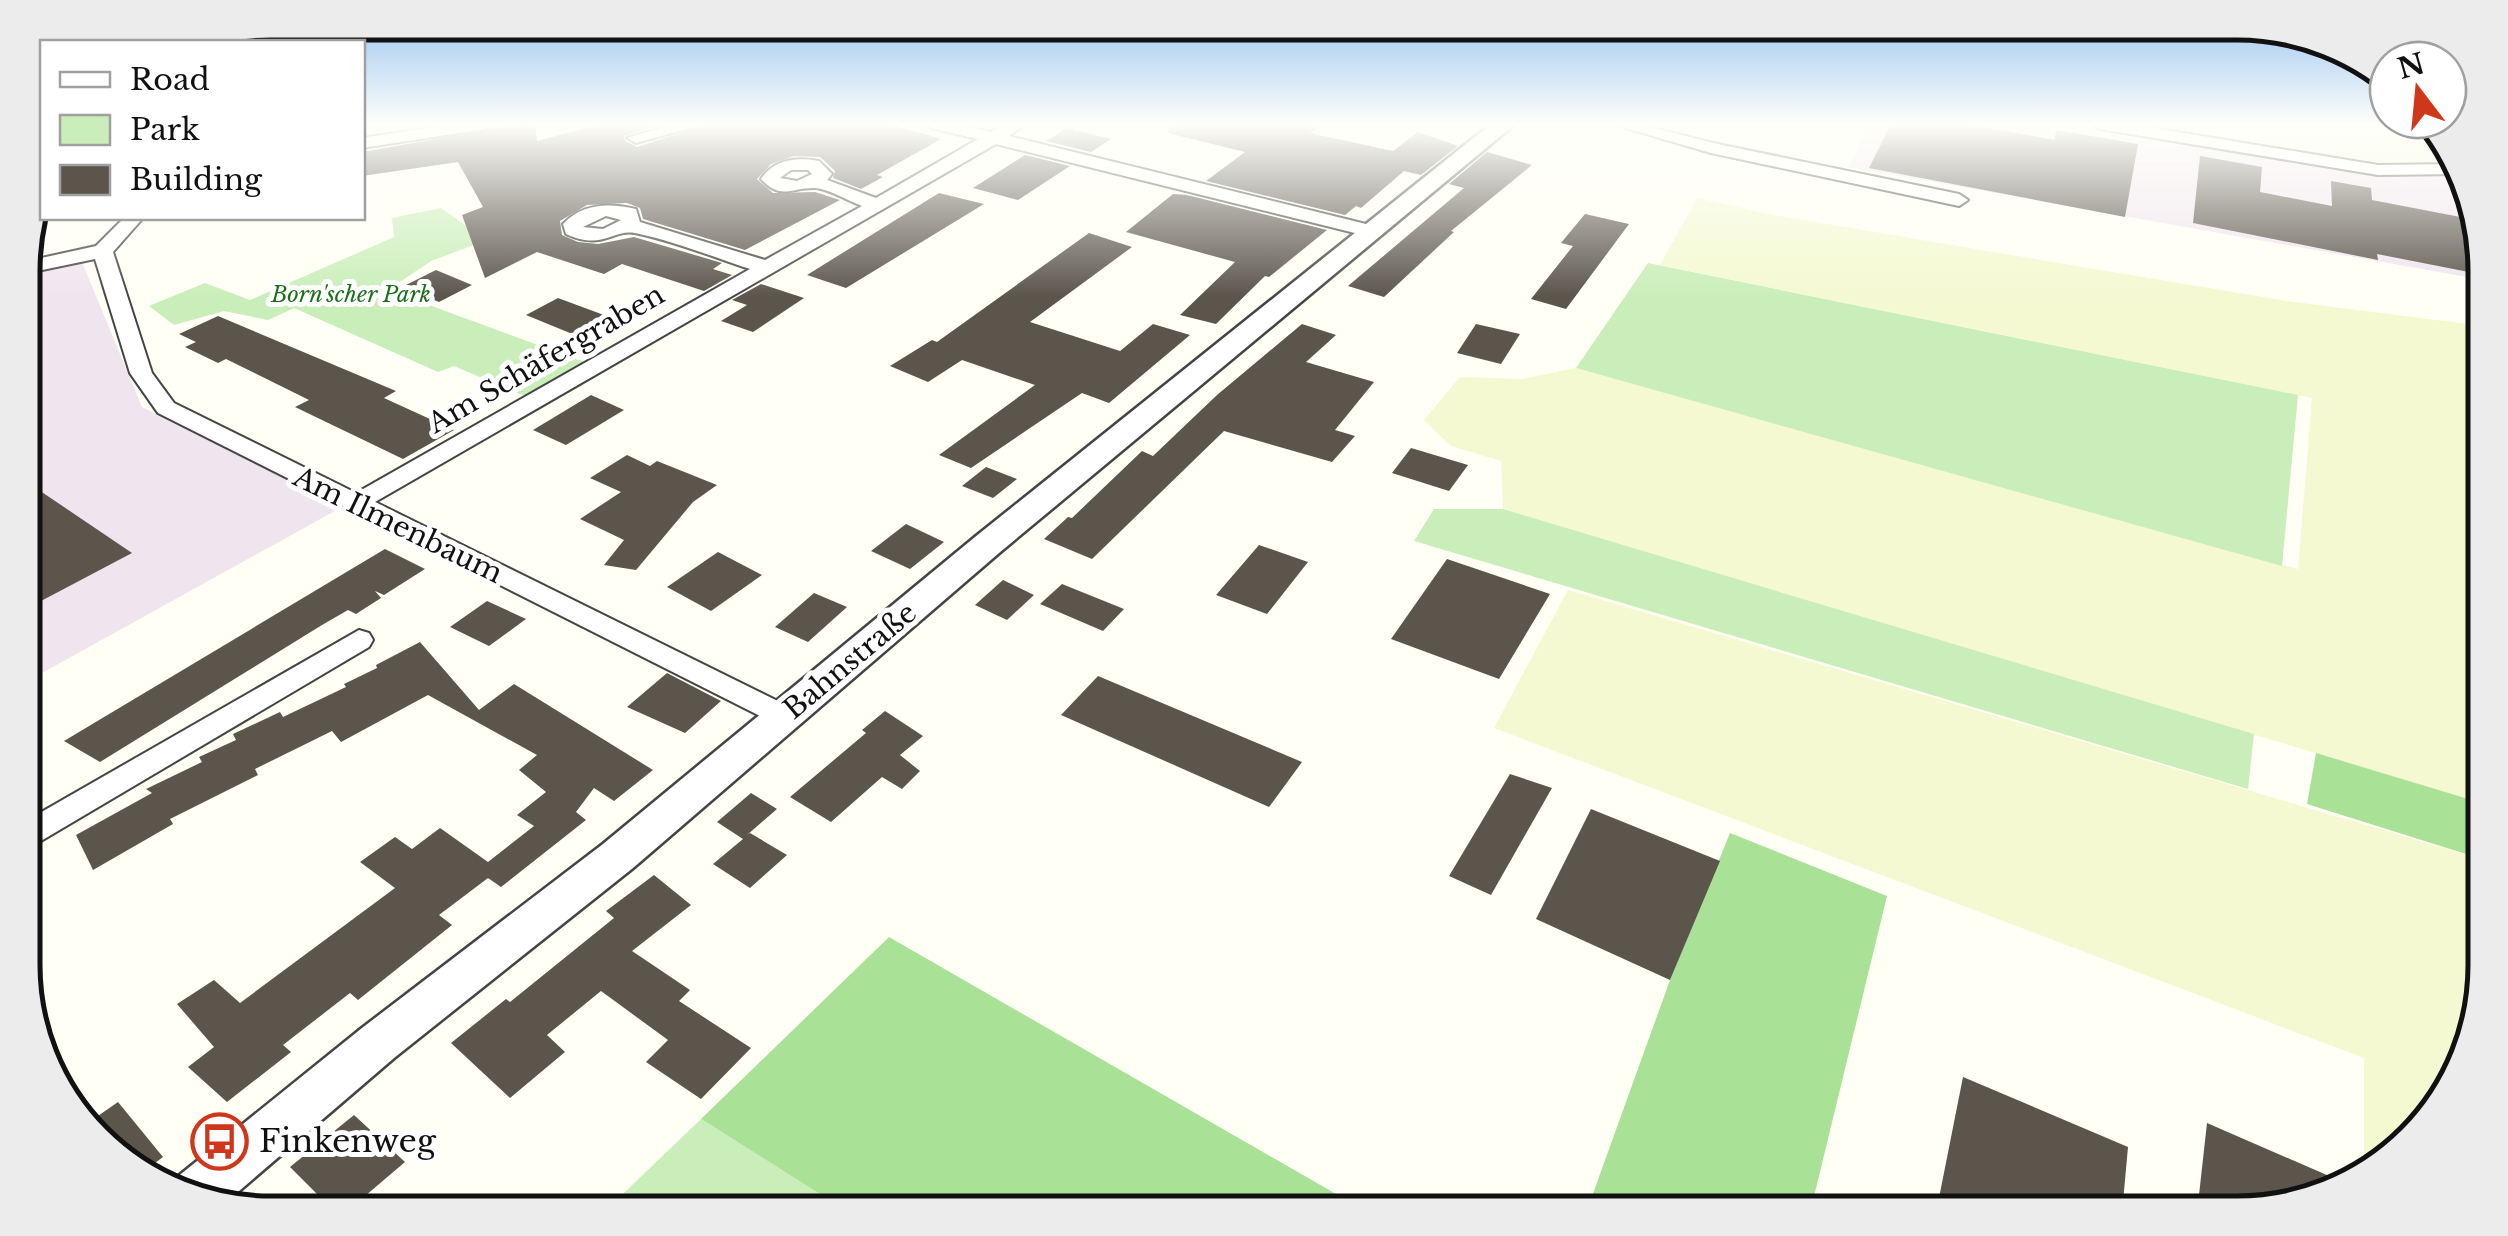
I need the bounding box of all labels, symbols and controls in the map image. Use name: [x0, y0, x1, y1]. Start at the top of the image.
legend: [40, 40, 365, 220]
north arrow: [2368, 40, 2468, 140]
text: N: [2394, 46, 2429, 87]
text: Road: [130, 61, 210, 98]
text: Park: [130, 111, 200, 148]
text: Building: [130, 161, 263, 198]
street label: Am Schäfergraben: [421, 277, 671, 442]
park label: Born'scher Park: [270, 281, 431, 308]
street label: Am Ilmenbaum: [287, 459, 508, 591]
street label: Bahnstraße: [776, 595, 924, 727]
bus stop icon: Finkenweg: [190, 1111, 250, 1171]
place label: Finkenweg: [259, 1121, 437, 1161]

